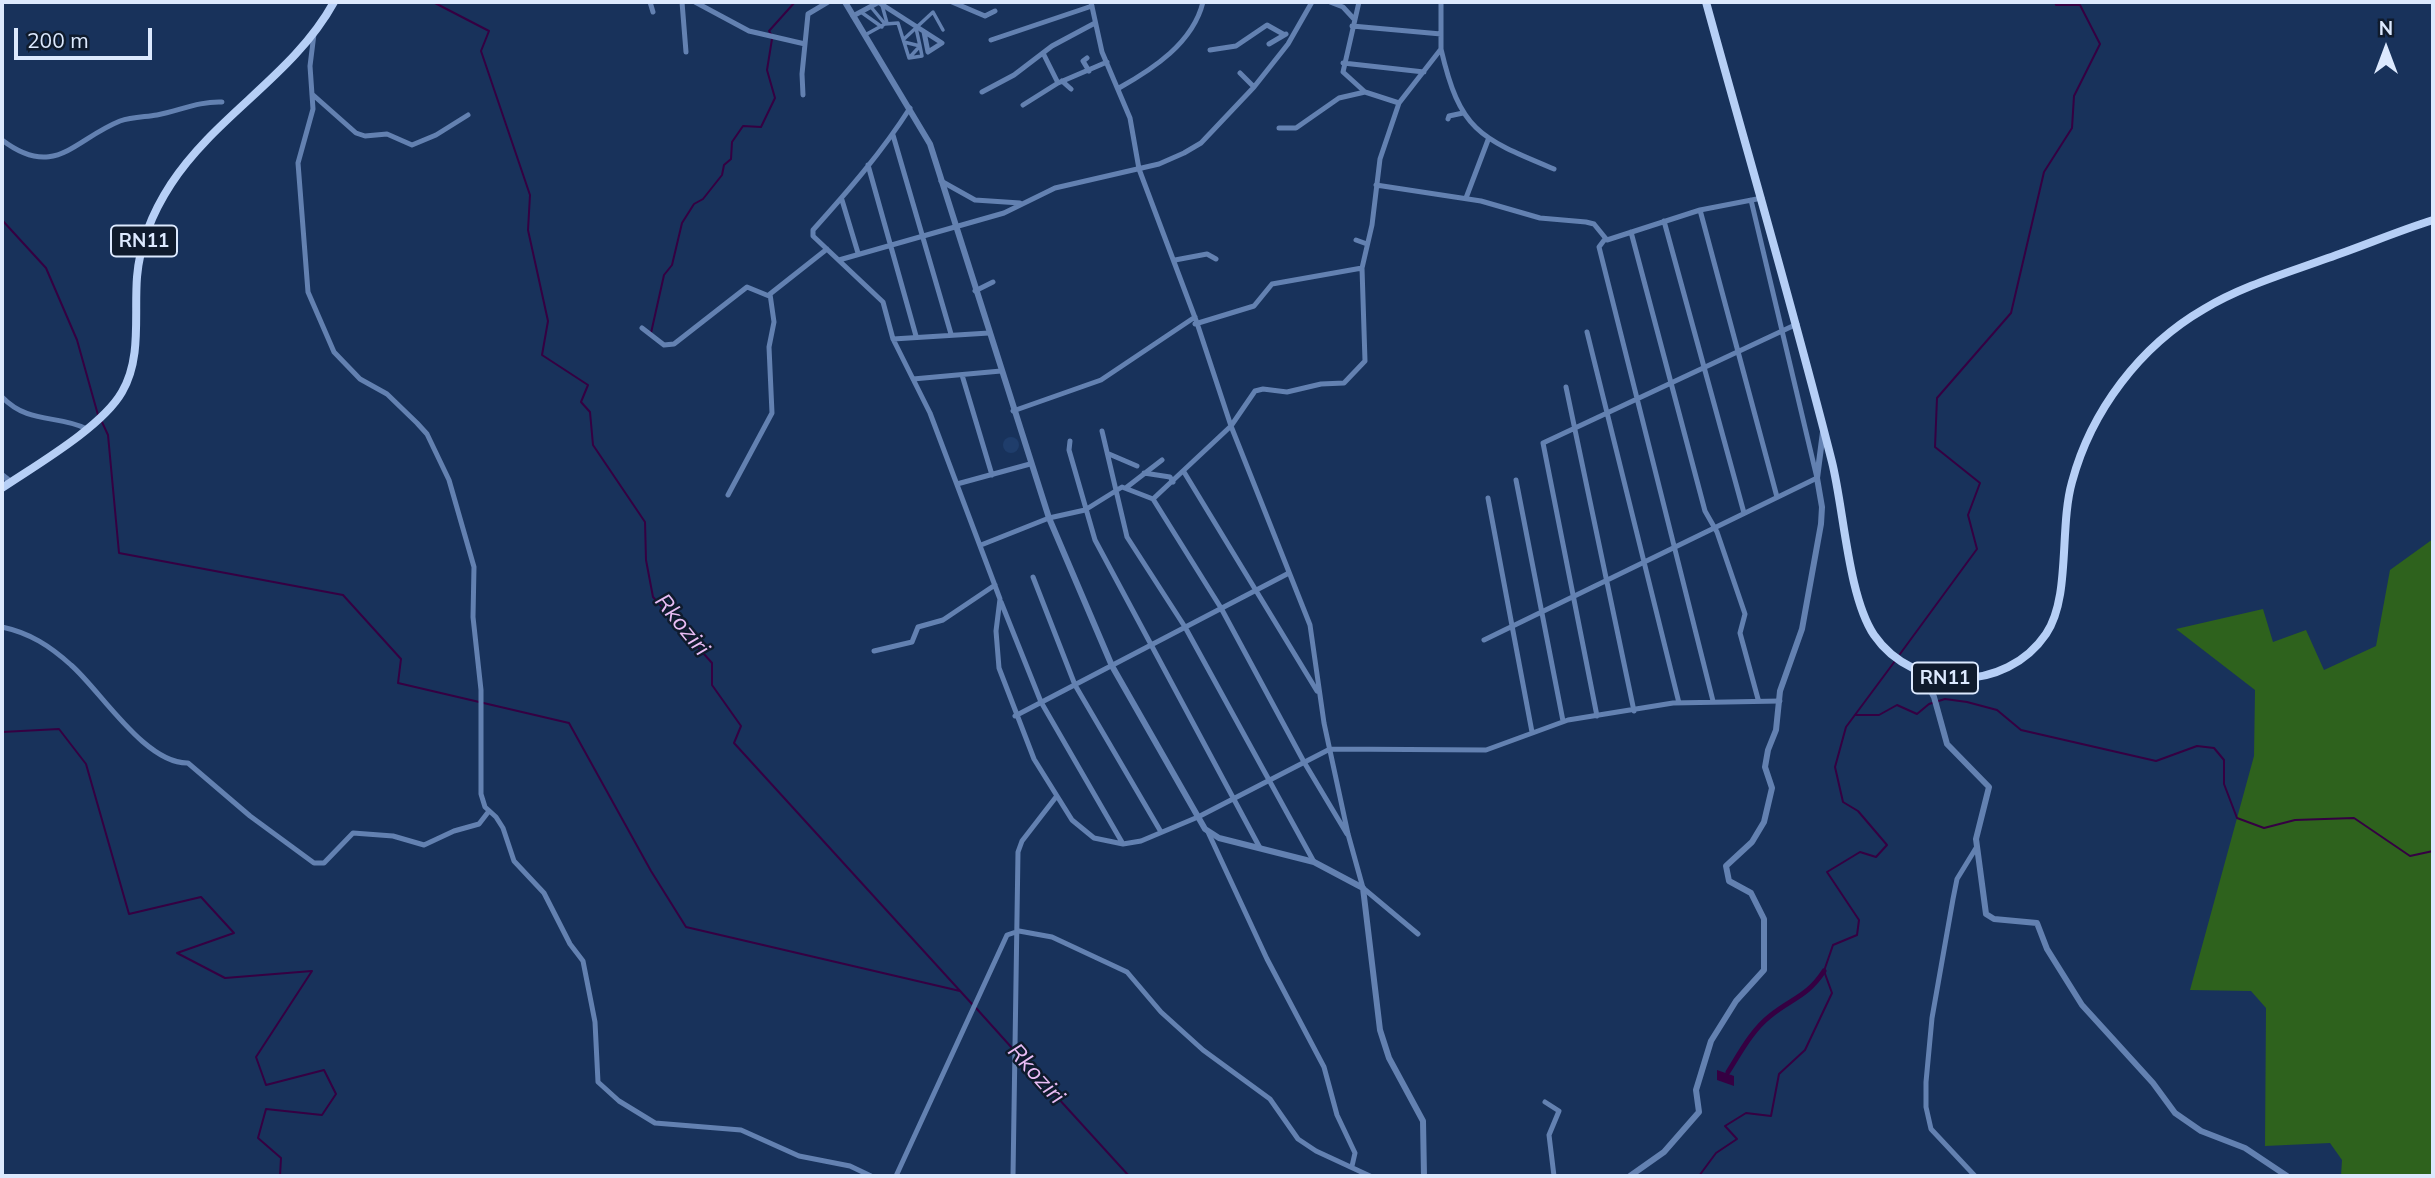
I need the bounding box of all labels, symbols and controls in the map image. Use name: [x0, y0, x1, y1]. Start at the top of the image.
scale bar: [18, 14, 156, 58]
north arrow: [2351, 14, 2421, 84]
text: N: [2379, 16, 2393, 40]
text: 200 m: [27, 27, 89, 53]
road number: RN11: [111, 226, 177, 256]
water label: Rkoziri: [649, 588, 715, 662]
road number: RN11: [1912, 663, 1978, 694]
water label: Rkoziri: [1002, 1038, 1070, 1110]

